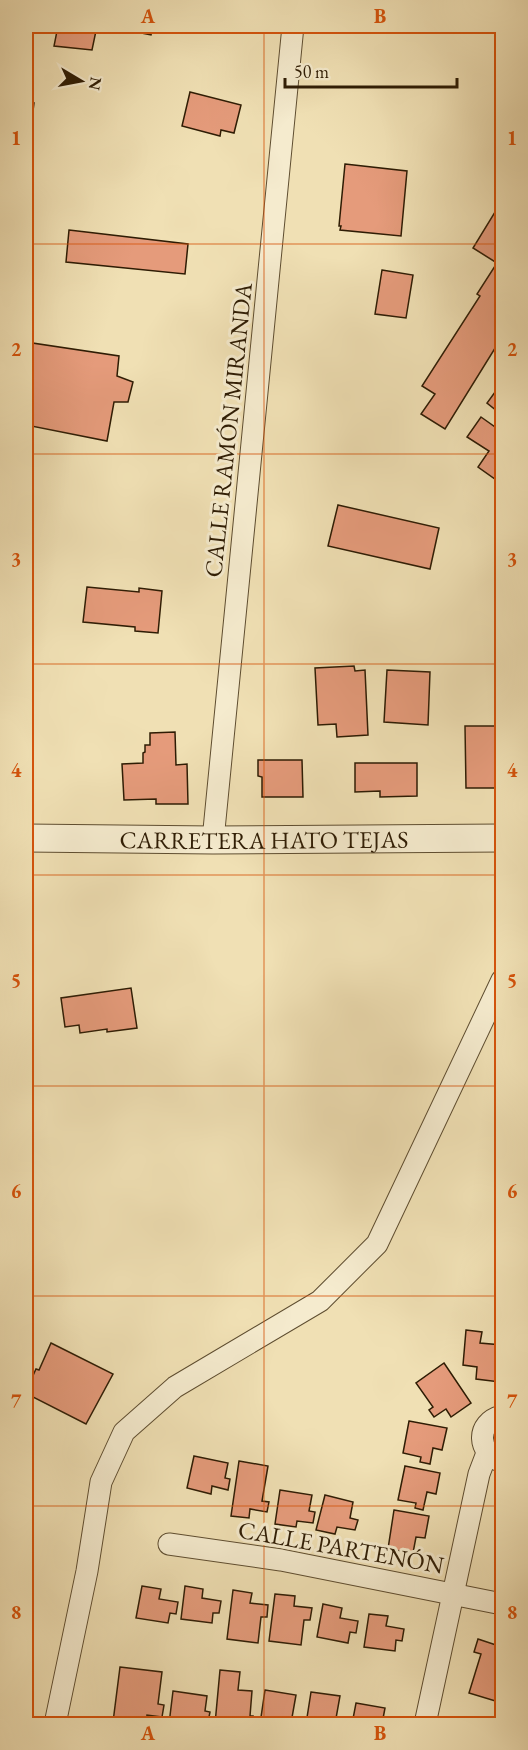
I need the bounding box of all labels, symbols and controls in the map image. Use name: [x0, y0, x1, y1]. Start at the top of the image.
text: A: [140, 3, 156, 29]
text: B: [374, 3, 386, 29]
north arrow: [51, 51, 111, 111]
scale bar: [285, 51, 458, 89]
text: 50 m: [294, 60, 329, 83]
text: N: [84, 75, 107, 92]
text: 1: [11, 125, 21, 151]
text: 1: [507, 125, 517, 151]
street label: CALLE RAMÓN MIRANDA: [197, 281, 259, 579]
text: 2: [11, 336, 22, 362]
text: 2: [507, 336, 518, 362]
text: 3: [11, 546, 21, 572]
text: 3: [507, 546, 517, 572]
text: 4: [11, 757, 22, 783]
text: 4: [507, 757, 518, 783]
street label: CARRETERA HATO TEJAS: [119, 823, 408, 856]
text: 5: [11, 967, 21, 993]
text: 5: [507, 967, 517, 993]
text: 6: [11, 1178, 22, 1204]
text: 6: [507, 1178, 518, 1204]
text: 7: [11, 1388, 22, 1414]
text: 7: [507, 1388, 518, 1414]
street label: CALLE PARTENÓN: [236, 1514, 446, 1580]
text: 8: [11, 1599, 21, 1625]
text: 8: [507, 1599, 517, 1625]
text: A: [140, 1720, 156, 1746]
text: B: [374, 1720, 386, 1746]

